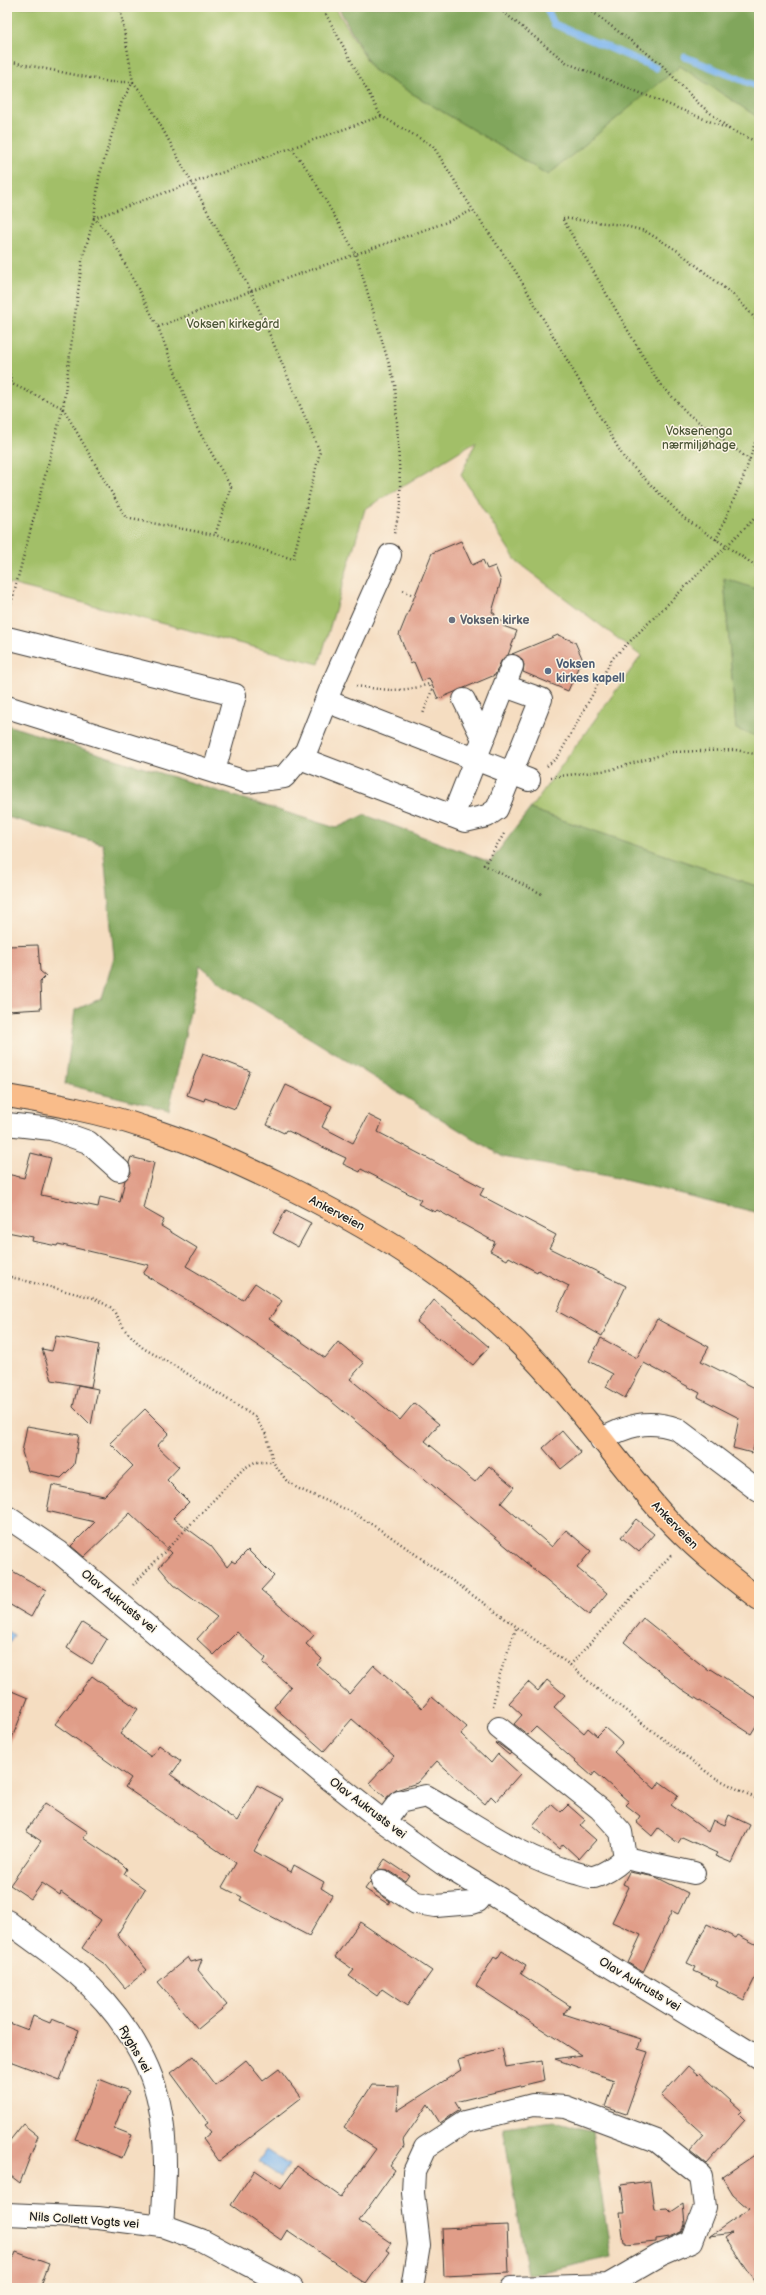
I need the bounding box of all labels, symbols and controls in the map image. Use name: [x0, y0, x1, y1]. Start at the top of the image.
park label: Voksen kirkegård: [187, 317, 280, 332]
park label: Voksenenga nærmiljøhage: [662, 424, 736, 453]
place label: Voksen kirke: [460, 613, 529, 628]
marker: Voksen kirke: [447, 615, 457, 625]
place label: Voksen kirkes kapell: [556, 657, 625, 686]
marker: Voksen kirkes kapell: [543, 666, 553, 676]
street label: Ankerveien: [306, 1193, 367, 1234]
street label: Ankerveien: [648, 1498, 701, 1553]
street label: Olav Aukrusts vei: [78, 1566, 160, 1636]
street label: Olav Aukrusts vei: [326, 1775, 409, 1842]
street label: Olav Aukrusts vei: [596, 1954, 683, 2015]
street label: Ryghs vei: [115, 2023, 154, 2076]
street label: Nils Collett Vogts vei: [28, 2209, 140, 2232]

